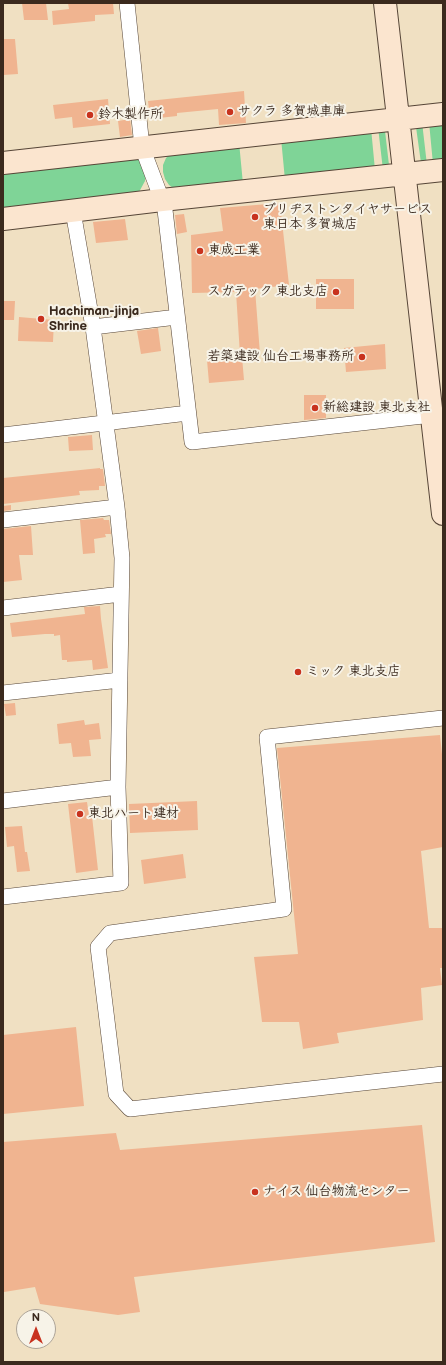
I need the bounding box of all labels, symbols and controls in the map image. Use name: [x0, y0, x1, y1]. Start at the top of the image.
place label: サクラ 多賀城車庫: [238, 104, 346, 120]
place label: 鈴木製作所: [98, 107, 163, 123]
marker: サクラ 多賀城車庫: [225, 107, 235, 117]
marker: 鈴木製作所: [85, 110, 95, 120]
place label: ブリヂストンタイヤサービス 東日本 多賀城店: [263, 202, 432, 233]
marker: ブリヂストンタイヤサービス 東日本 多賀城店: [250, 212, 260, 222]
place label: 東成工業: [208, 243, 260, 259]
marker: 東成工業: [195, 246, 205, 256]
place label: スガテック 東北支店: [207, 284, 328, 300]
marker: スガテック 東北支店: [331, 287, 341, 297]
place label: Hachiman-jinja Shrine: [49, 304, 139, 335]
marker: Hachiman-jinja Shrine: [36, 314, 46, 324]
place label: 若築建設 仙台工場事務所: [207, 349, 354, 365]
marker: 若築建設 仙台工場事務所: [357, 352, 367, 362]
place label: 新総建設 東北支社: [323, 400, 431, 416]
marker: 新総建設 東北支社: [310, 403, 320, 413]
place label: ミック 東北支店: [306, 664, 401, 680]
marker: ミック 東北支店: [293, 667, 303, 677]
place label: 東北ハート建材: [88, 806, 179, 822]
marker: 東北ハート建材: [75, 809, 85, 819]
place label: ナイス 仙台物流センター: [263, 1184, 410, 1200]
marker: ナイス 仙台物流センター: [250, 1187, 260, 1197]
north arrow: [16, 1309, 56, 1349]
text: N: [32, 1311, 40, 1324]

